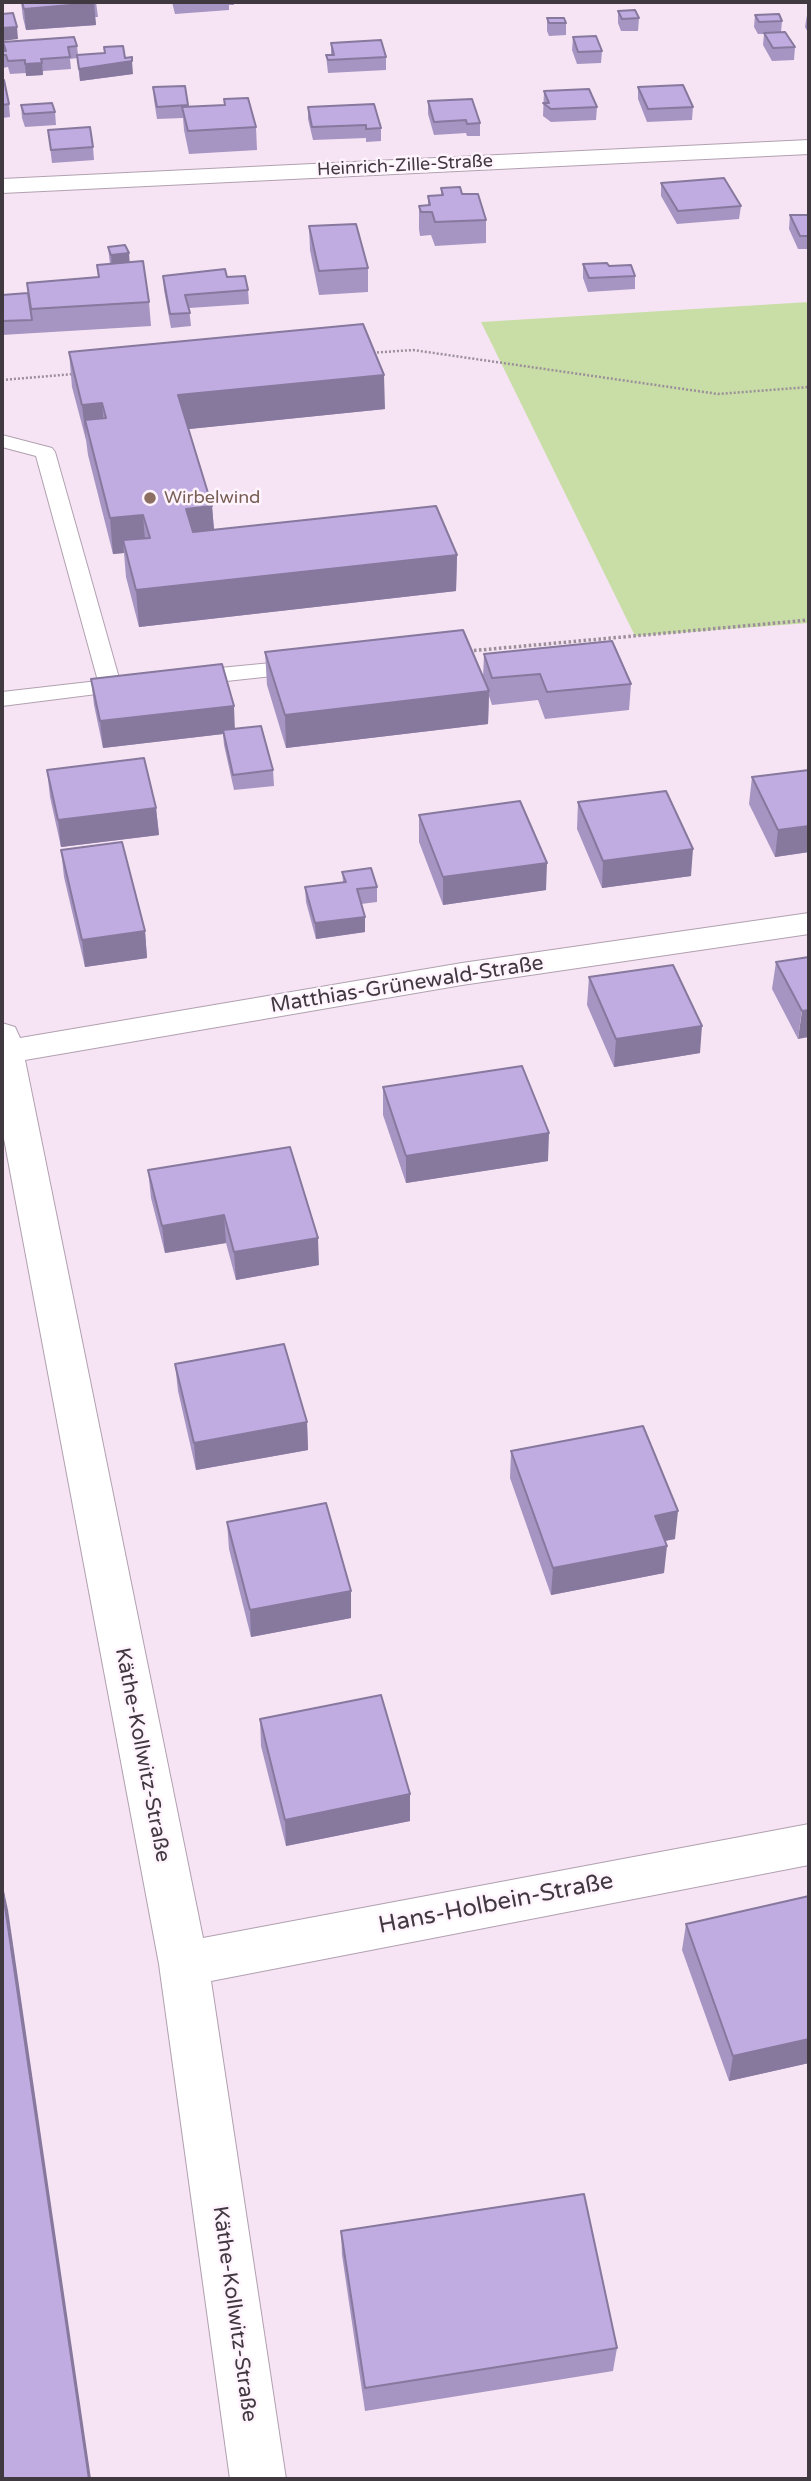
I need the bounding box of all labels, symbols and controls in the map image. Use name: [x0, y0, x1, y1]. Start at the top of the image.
street label: Heinrich-Zille-Straße: [317, 151, 493, 181]
place label: Wirbelwind: [164, 487, 260, 509]
marker: Wirbelwind: [142, 490, 158, 506]
street label: Matthias-Grünewald-Straße: [269, 951, 545, 1019]
street label: Käthe-Kollwitz-Straße: [109, 1646, 175, 1864]
street label: Hans-Holbein-Straße: [376, 1867, 616, 1941]
street label: Käthe-Kollwitz-Straße: [206, 2204, 262, 2424]

